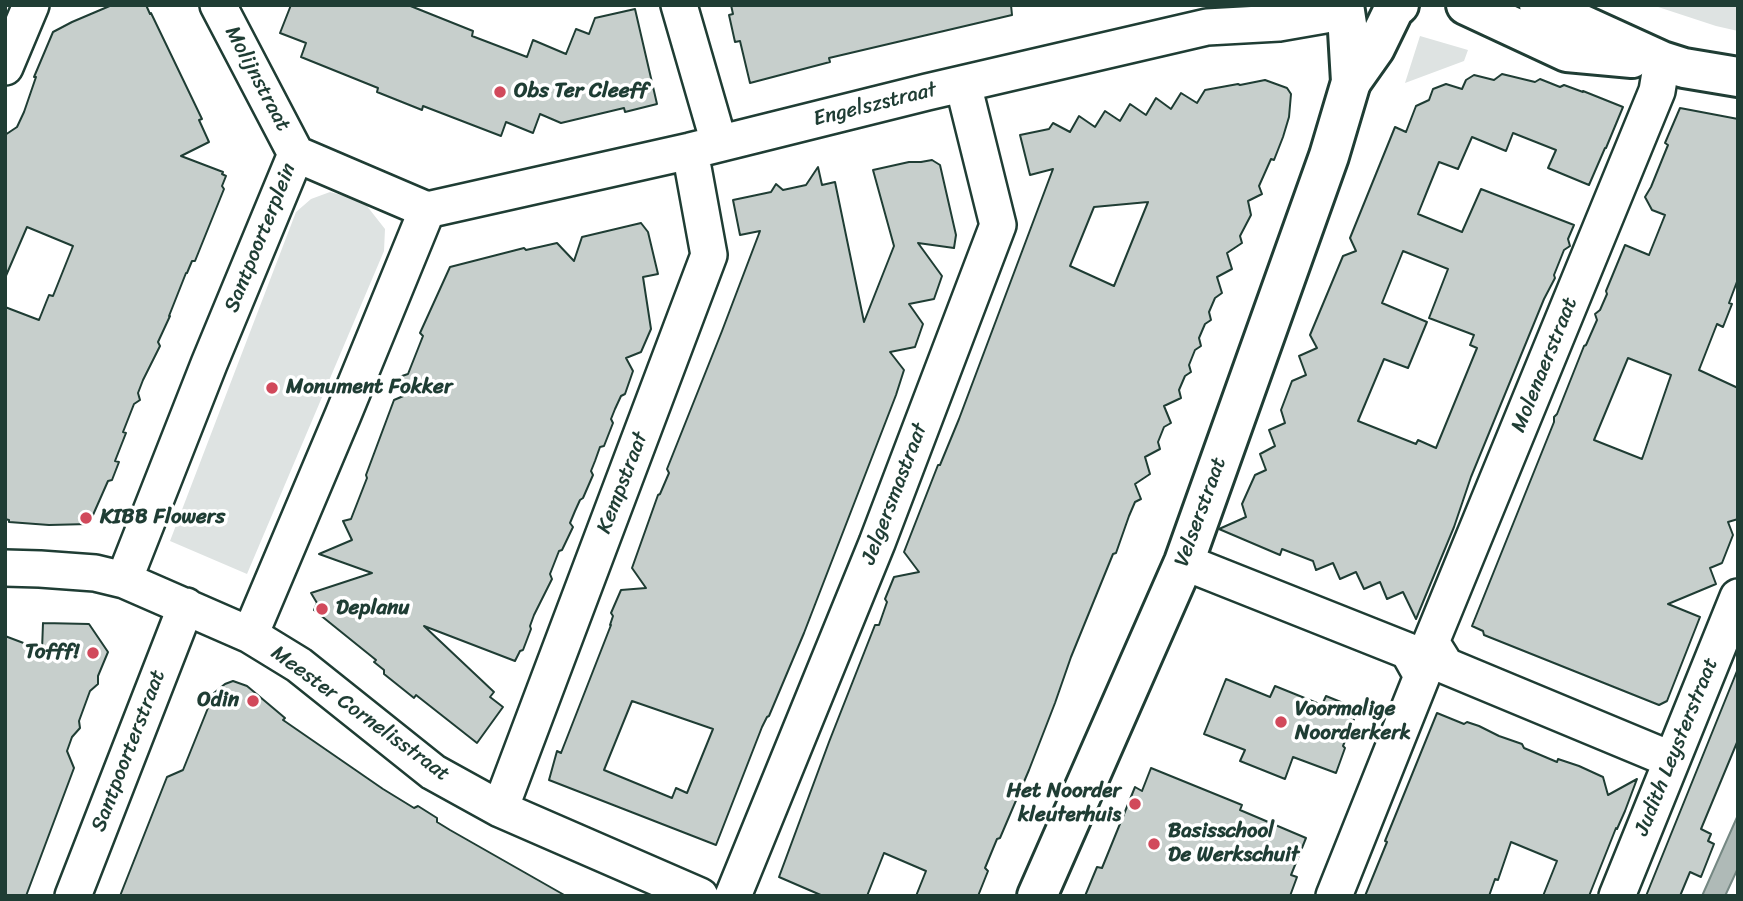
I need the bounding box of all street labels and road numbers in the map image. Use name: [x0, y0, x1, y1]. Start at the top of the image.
street label: Molijnstraat: [219, 22, 295, 136]
street label: Engelszstraat: [811, 78, 939, 132]
street label: Santpoorterplein: [220, 160, 302, 316]
street label: Molenaerstraat: [1506, 294, 1584, 436]
street label: Jelgersmastraat: [857, 420, 933, 568]
street label: Kempstraat: [592, 429, 654, 537]
street label: Velserstraat: [1170, 454, 1232, 570]
street label: Meester Cornelisstraat: [266, 641, 454, 787]
street label: Judith Leysterstraat: [1630, 654, 1724, 840]
street label: Santpoorterstraat: [87, 667, 171, 835]

